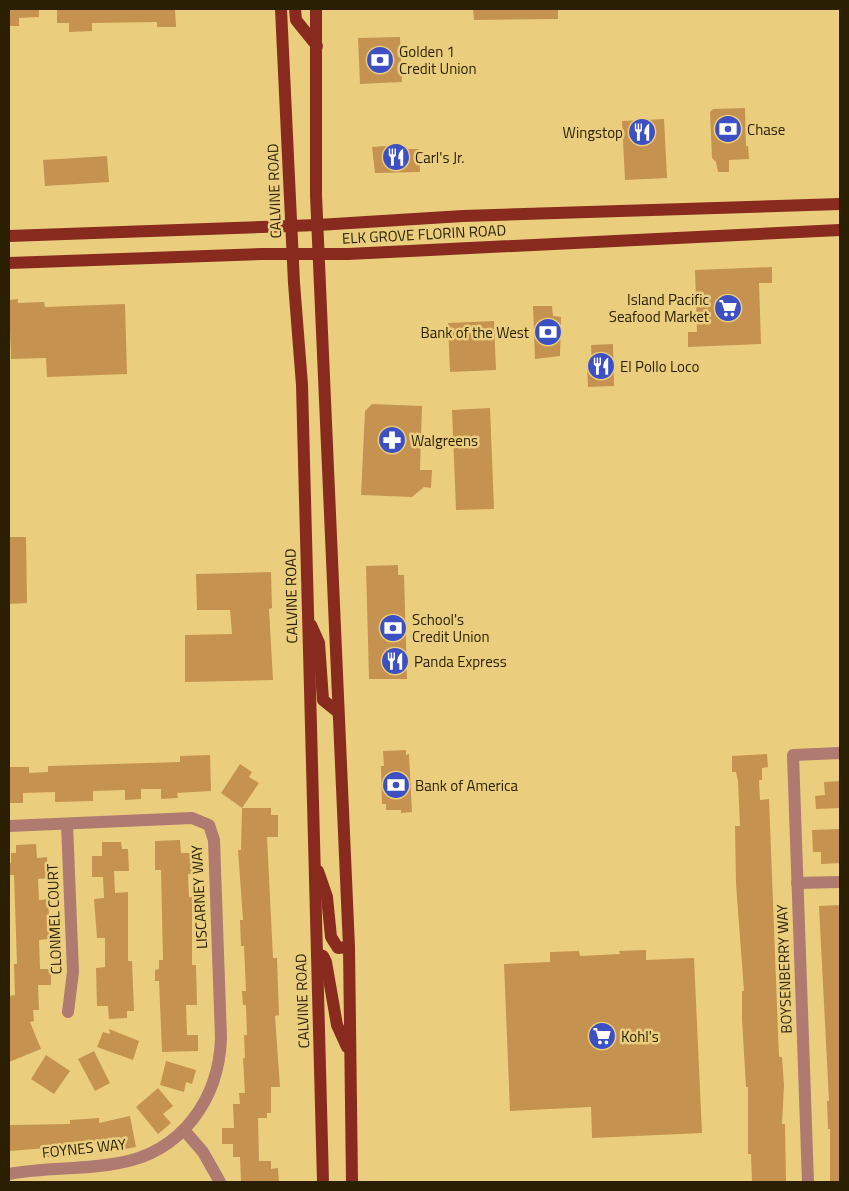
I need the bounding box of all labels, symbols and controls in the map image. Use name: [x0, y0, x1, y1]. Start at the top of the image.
place label: Golden 1 Credit Union: [399, 40, 476, 80]
bank icon: Golden 1 Credit Union: [365, 45, 395, 75]
bank icon: Chase: [713, 114, 743, 144]
restaurant icon: Wingstop: [627, 117, 657, 147]
place label: Chase: [747, 118, 785, 141]
place label: Wingstop: [563, 121, 623, 144]
restaurant icon: Carl's Jr.: [381, 142, 411, 172]
street label: CALVINE ROAD: [261, 143, 287, 239]
place label: Carl's Jr.: [415, 146, 465, 169]
street label: ELK GROVE FLORIN ROAD: [341, 218, 507, 250]
place label: Island Pacific Seafood Market: [609, 288, 710, 328]
supermarket icon: Island Pacific Seafood Market: [713, 293, 743, 323]
bank icon: Bank of the West: [533, 317, 563, 347]
place label: Bank of the West: [421, 321, 530, 344]
restaurant icon: El Pollo Loco: [586, 351, 616, 381]
place label: El Pollo Loco: [620, 355, 699, 378]
pharmacy icon: Walgreens: [377, 425, 407, 455]
place label: Walgreens: [411, 429, 478, 452]
street label: CALVINE ROAD: [279, 548, 303, 644]
place label: School's Credit Union: [412, 608, 489, 648]
bank icon: School's Credit Union: [378, 613, 408, 643]
restaurant icon: Panda Express: [380, 646, 410, 676]
place label: Panda Express: [414, 650, 507, 673]
bank icon: Bank of America: [381, 770, 411, 800]
place label: Bank of America: [415, 774, 519, 797]
street label: LISCARNEY WAY: [185, 844, 213, 950]
street label: CLONMEL COURT: [41, 863, 67, 975]
street label: BOYSENBERRY WAY: [770, 904, 798, 1034]
street label: CALVINE ROAD: [289, 953, 315, 1049]
supermarket icon: Kohl's: [587, 1021, 617, 1051]
place label: Kohl's: [621, 1025, 659, 1048]
street label: FOYNES WAY: [41, 1132, 127, 1164]

